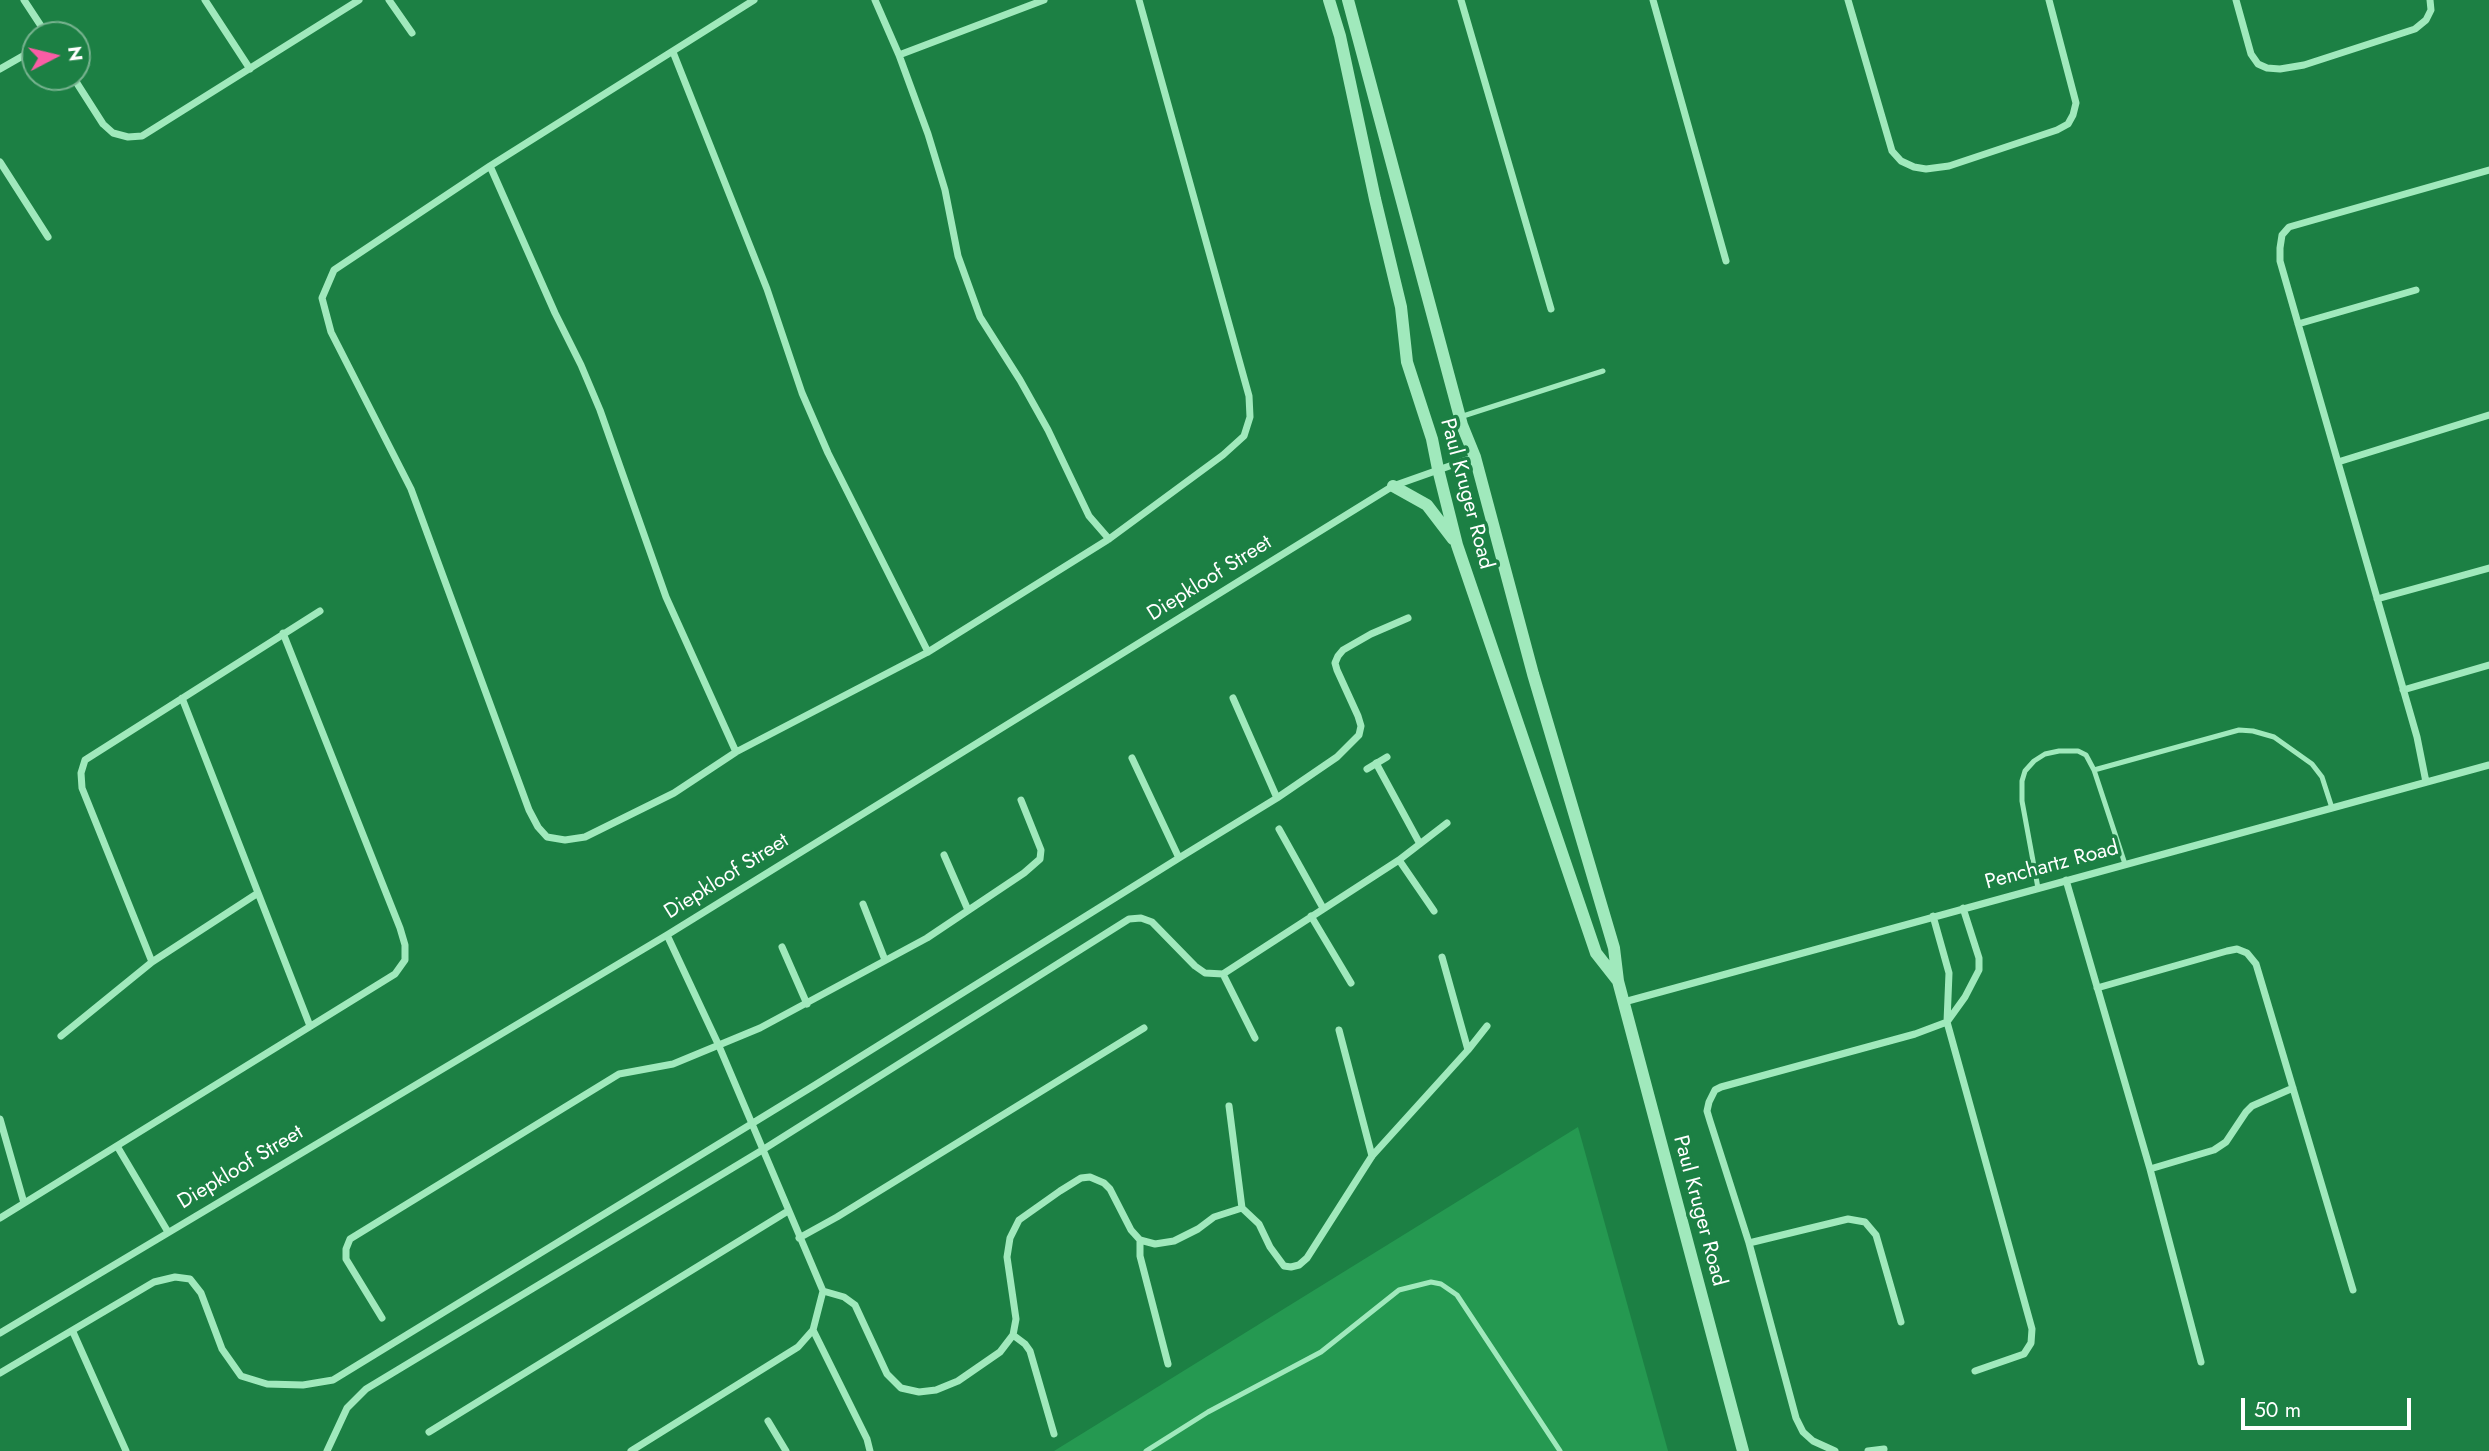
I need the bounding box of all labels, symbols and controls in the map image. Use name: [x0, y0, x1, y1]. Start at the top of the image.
north arrow: [21, 21, 91, 91]
text: N: [61, 44, 90, 63]
street label: Paul Kruger Road: [1434, 416, 1498, 572]
street label: Diepkloof Street: [1143, 531, 1277, 627]
street label: Diepkloof Street: [660, 829, 794, 925]
street label: Penchartz Road: [1982, 836, 2122, 896]
street label: Diepkloof Street: [174, 1121, 308, 1215]
street label: Paul Kruger Road: [1667, 1133, 1731, 1289]
scale bar: [2244, 1384, 2414, 1428]
text: 50 m: [2254, 1395, 2301, 1425]

